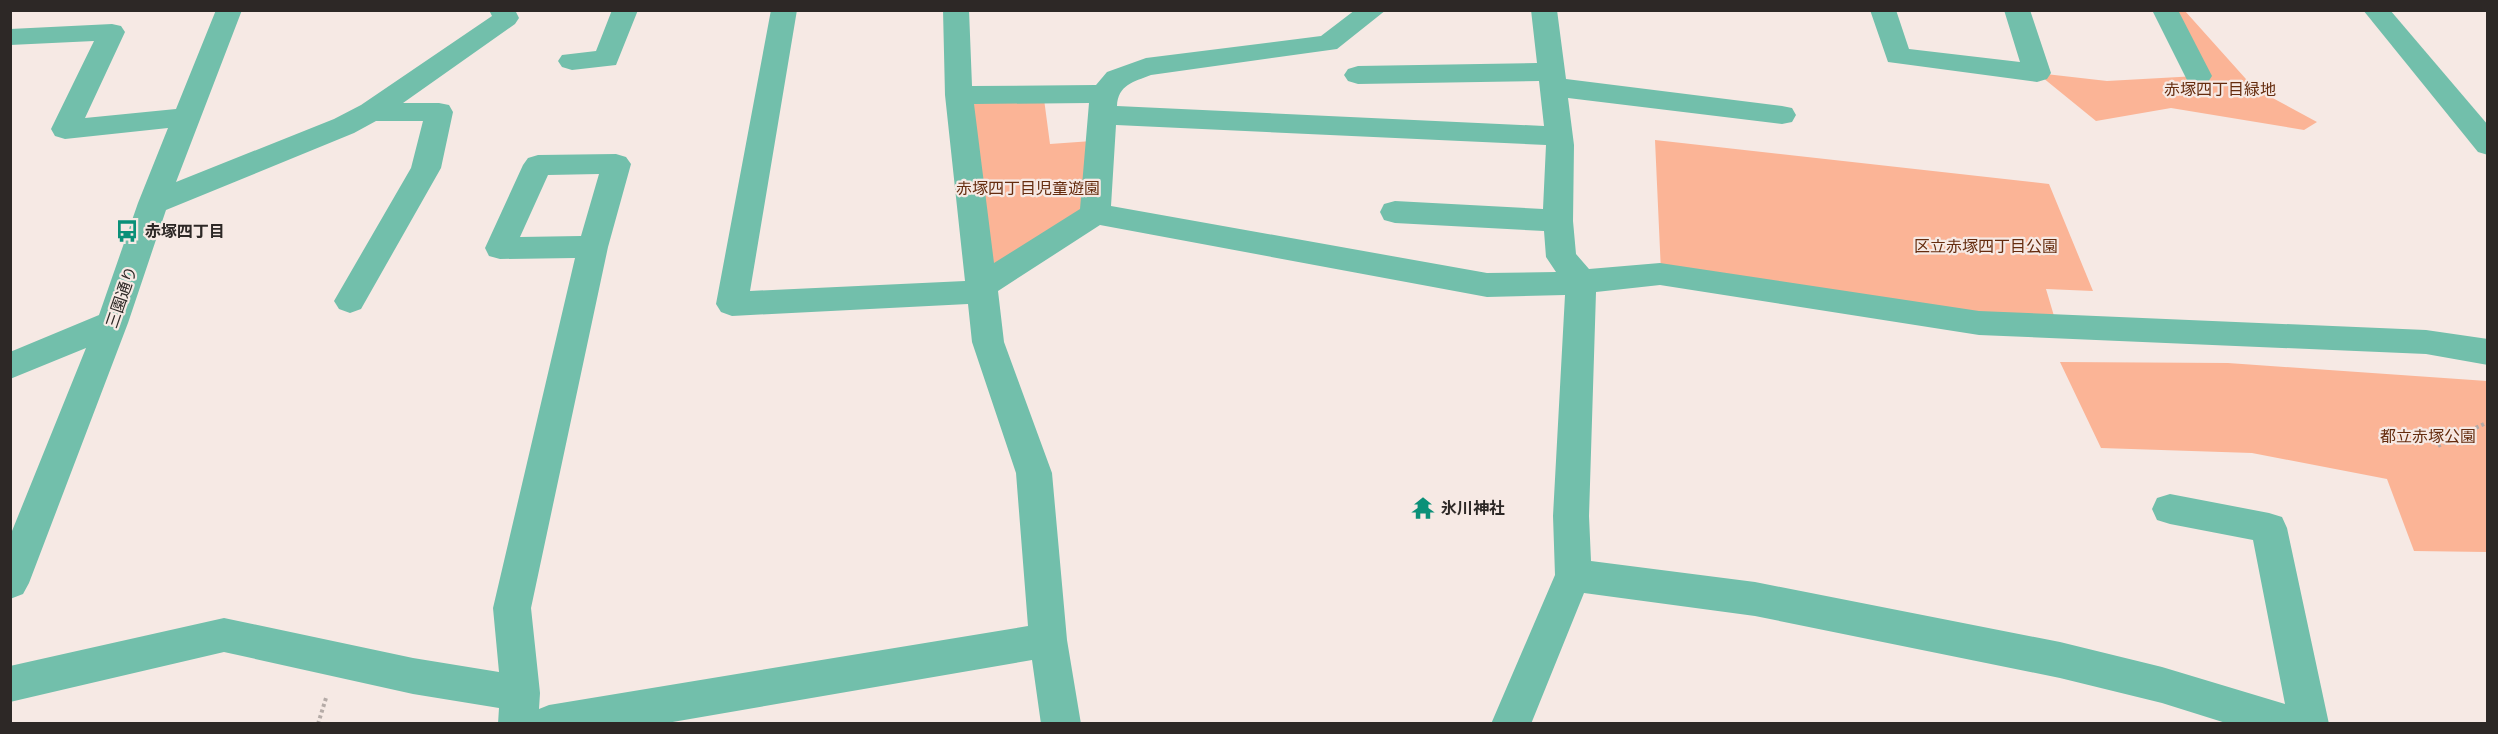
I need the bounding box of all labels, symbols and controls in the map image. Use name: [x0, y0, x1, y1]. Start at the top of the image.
park label: 赤塚四丁目緑地: [2164, 80, 2276, 99]
park label: 赤塚四丁目児童遊園: [956, 179, 1100, 198]
bus stop icon: 赤塚四丁目: [114, 218, 140, 244]
place label: 赤塚四丁目: [145, 222, 225, 241]
park label: 区立赤塚四丁目公園: [1914, 237, 2058, 256]
street label: 三園通り: [102, 264, 141, 331]
park label: 都立赤塚公園: [2380, 427, 2476, 446]
temple icon: 氷川神社: [1410, 495, 1436, 521]
place label: 氷川神社: [1441, 499, 1505, 518]

